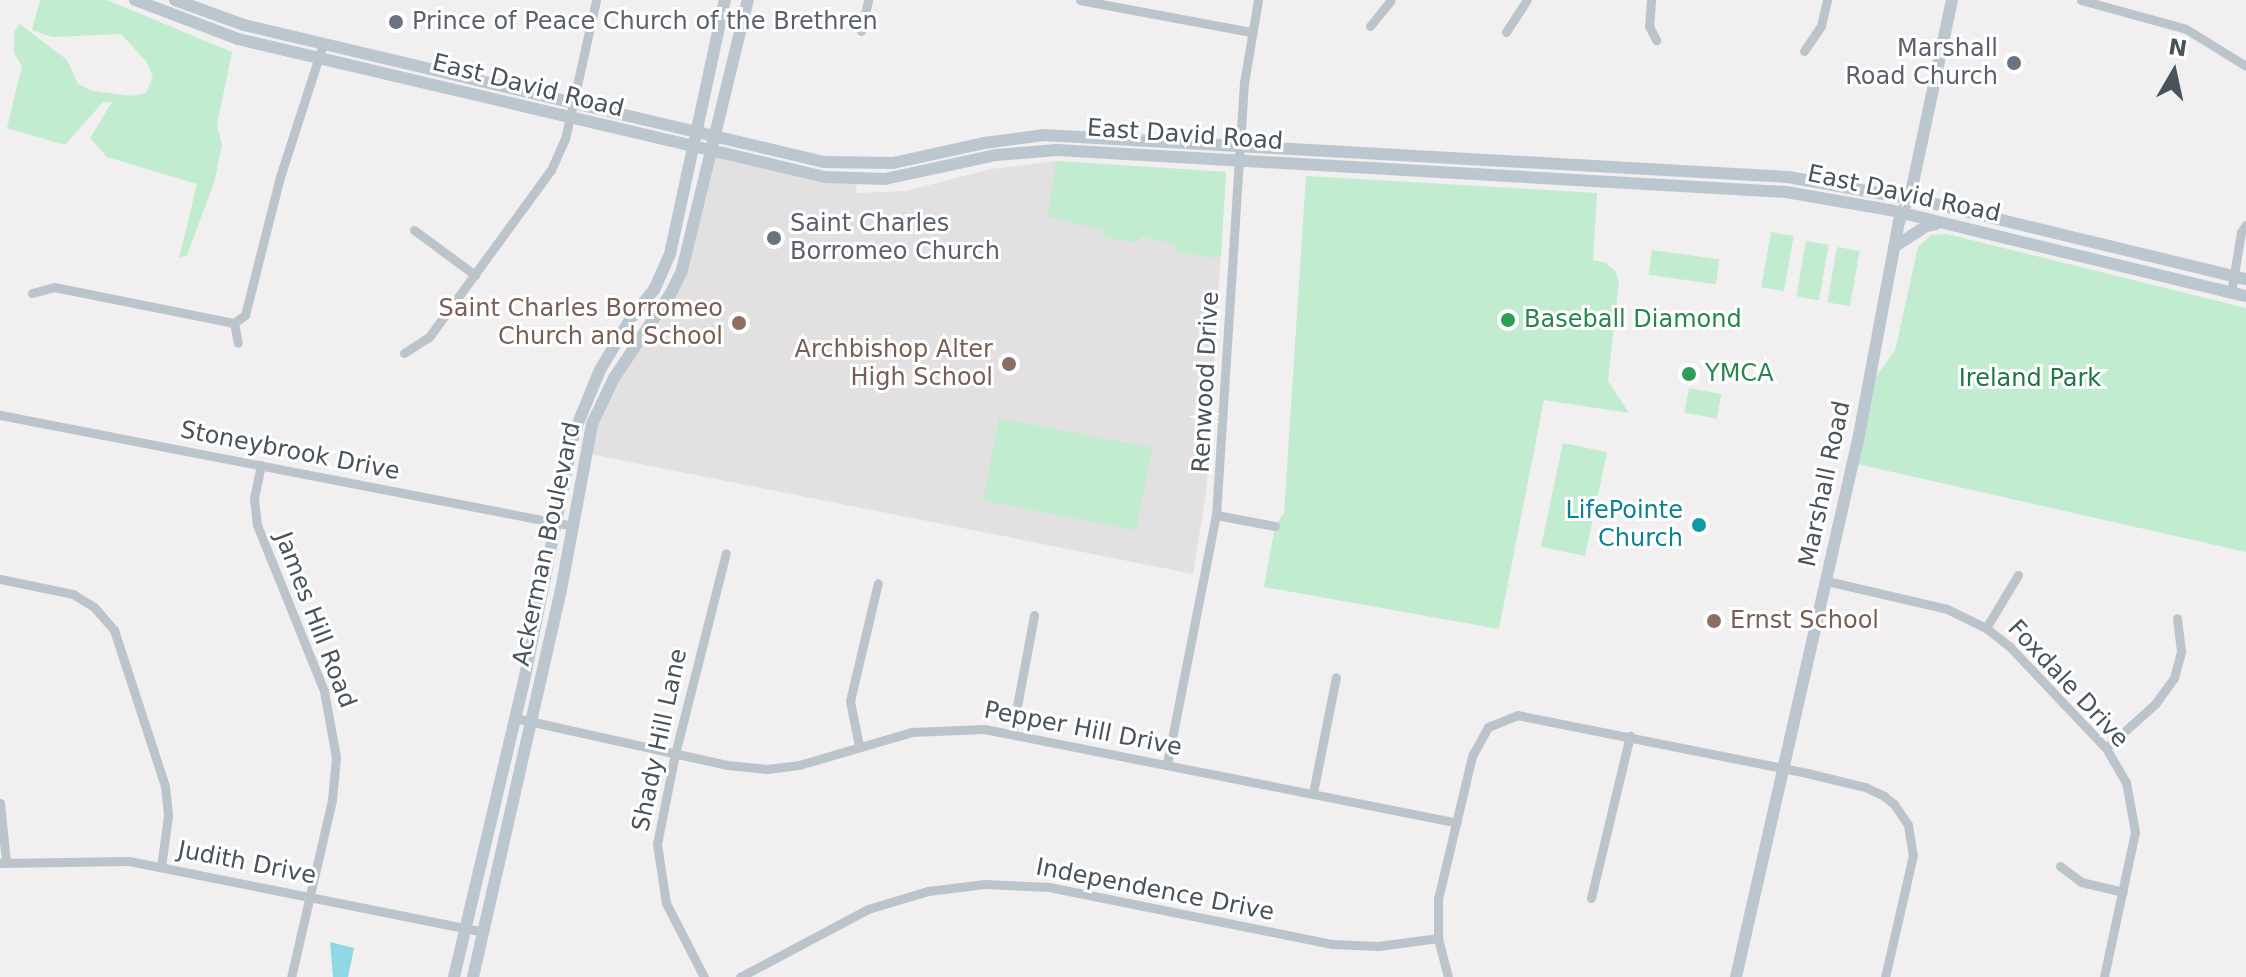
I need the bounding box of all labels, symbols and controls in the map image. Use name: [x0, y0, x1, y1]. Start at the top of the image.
place label: Prince of Peace Church of the Brethren: [412, 8, 878, 36]
marker: Prince of Peace Church of the Brethren: [387, 13, 405, 31]
north arrow: [2134, 32, 2214, 112]
text: N: [2167, 34, 2189, 62]
place label: Marshall Road Church: [1845, 35, 1998, 91]
street label: East David Road: [429, 48, 627, 124]
marker: Marshall Road Church: [2005, 54, 2023, 72]
street label: East David Road: [1086, 114, 1284, 156]
street label: East David Road: [1805, 159, 2003, 229]
place label: Saint Charles Borromeo Church: [790, 210, 1000, 266]
marker: Saint Charles Borromeo Church: [765, 229, 783, 247]
street label: Renwood Drive: [1187, 291, 1225, 473]
place label: Saint Charles Borromeo Church and School: [439, 295, 723, 351]
place label: Baseball Diamond: [1524, 306, 1742, 334]
marker: Baseball Diamond: [1499, 311, 1517, 329]
marker: Saint Charles Borromeo Church and School: [730, 314, 748, 332]
place label: Archbishop Alter High School: [795, 336, 993, 392]
marker: Archbishop Alter High School: [1000, 355, 1018, 373]
place label: YMCA: [1705, 360, 1774, 388]
marker: YMCA: [1680, 365, 1698, 383]
park label: Ireland Park: [1959, 365, 2101, 393]
street label: Marshall Road: [1793, 398, 1857, 570]
street label: Stoneybrook Drive: [178, 416, 402, 486]
street label: Ackerman Boulevard: [507, 419, 587, 669]
place label: LifePointe Church: [1565, 497, 1683, 553]
marker: LifePointe Church: [1690, 516, 1708, 534]
street label: James Hill Road: [268, 528, 362, 712]
place label: Ernst School: [1730, 607, 1879, 635]
marker: Ernst School: [1705, 612, 1723, 630]
street label: Foxdale Drive: [2002, 614, 2134, 754]
street label: Shady Hill Lane: [627, 646, 693, 834]
street label: Pepper Hill Drive: [982, 696, 1184, 762]
street label: Judith Drive: [175, 835, 319, 891]
street label: Independence Drive: [1033, 853, 1277, 927]

